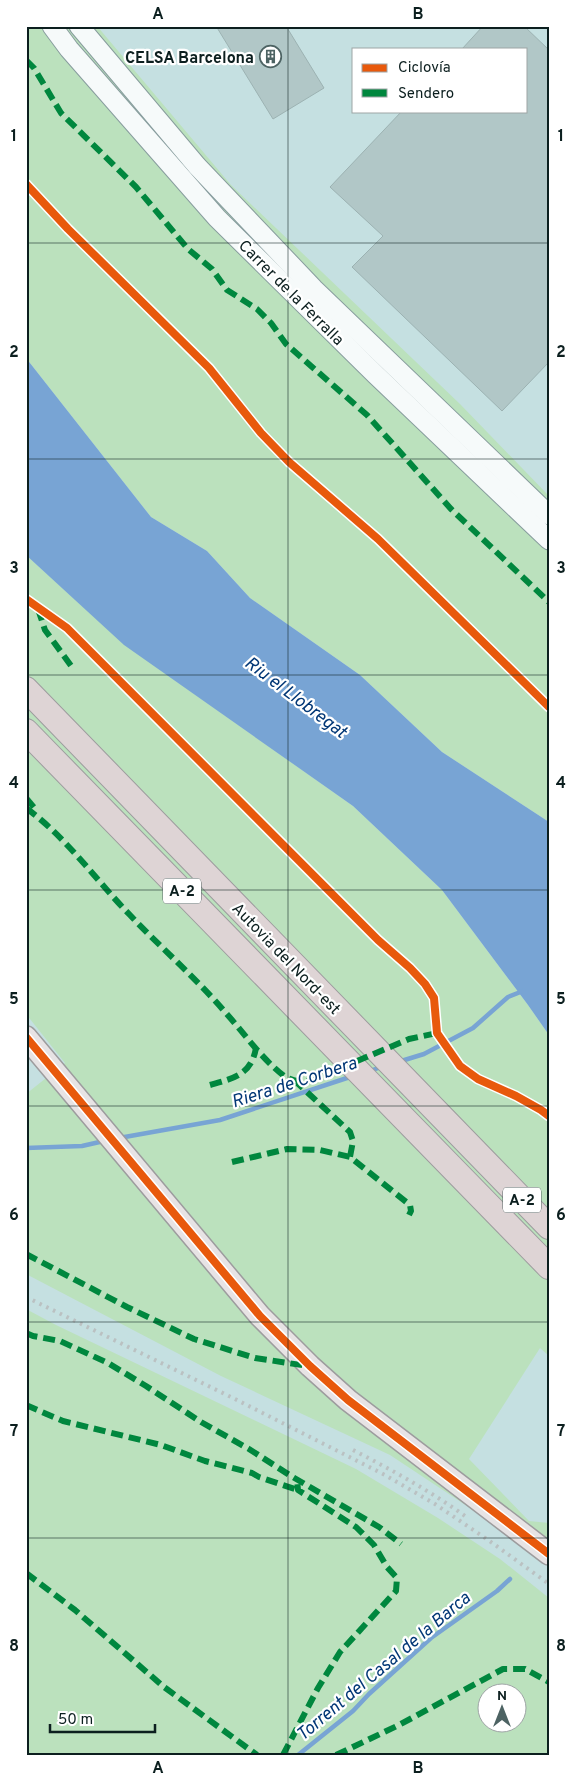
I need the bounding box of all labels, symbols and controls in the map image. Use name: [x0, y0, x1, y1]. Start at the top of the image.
text: A: [152, 5, 164, 25]
text: B: [412, 5, 424, 25]
building icon: CELSA Barcelona: [258, 45, 282, 69]
legend: [352, 48, 528, 112]
place label: CELSA Barcelona: [125, 49, 254, 69]
text: Ciclovía: [398, 59, 451, 78]
text: Sendero: [398, 85, 454, 104]
text: 1: [11, 127, 17, 147]
text: 1: [558, 127, 564, 147]
street label: Carrer de la Ferralla: [234, 236, 348, 350]
text: 2: [9, 343, 19, 363]
text: 2: [556, 343, 566, 363]
text: 3: [9, 559, 19, 579]
text: 3: [556, 559, 566, 579]
water label: Riu el Llobregat: [239, 652, 352, 745]
text: 4: [9, 774, 19, 794]
text: 4: [556, 774, 566, 794]
road number: A-2: [163, 878, 201, 904]
street label: Autovia del Nord-est: [227, 899, 344, 1020]
text: 5: [9, 990, 19, 1010]
text: 5: [556, 990, 566, 1010]
water label: Riera de Corbera: [229, 1052, 361, 1115]
road number: A-2: [503, 1188, 541, 1212]
text: 6: [9, 1206, 19, 1226]
text: 6: [556, 1206, 566, 1226]
text: 7: [10, 1422, 18, 1442]
text: 7: [557, 1422, 565, 1442]
water label: Torrent del Casal de la Barca: [292, 1587, 476, 1747]
text: 8: [9, 1637, 19, 1657]
text: 8: [556, 1637, 566, 1657]
north arrow: [478, 1684, 528, 1734]
text: N: [497, 1688, 507, 1705]
scale bar: [50, 1701, 155, 1733]
text: 50 m: [58, 1711, 93, 1730]
text: A: [152, 1759, 164, 1779]
text: B: [412, 1759, 424, 1779]

